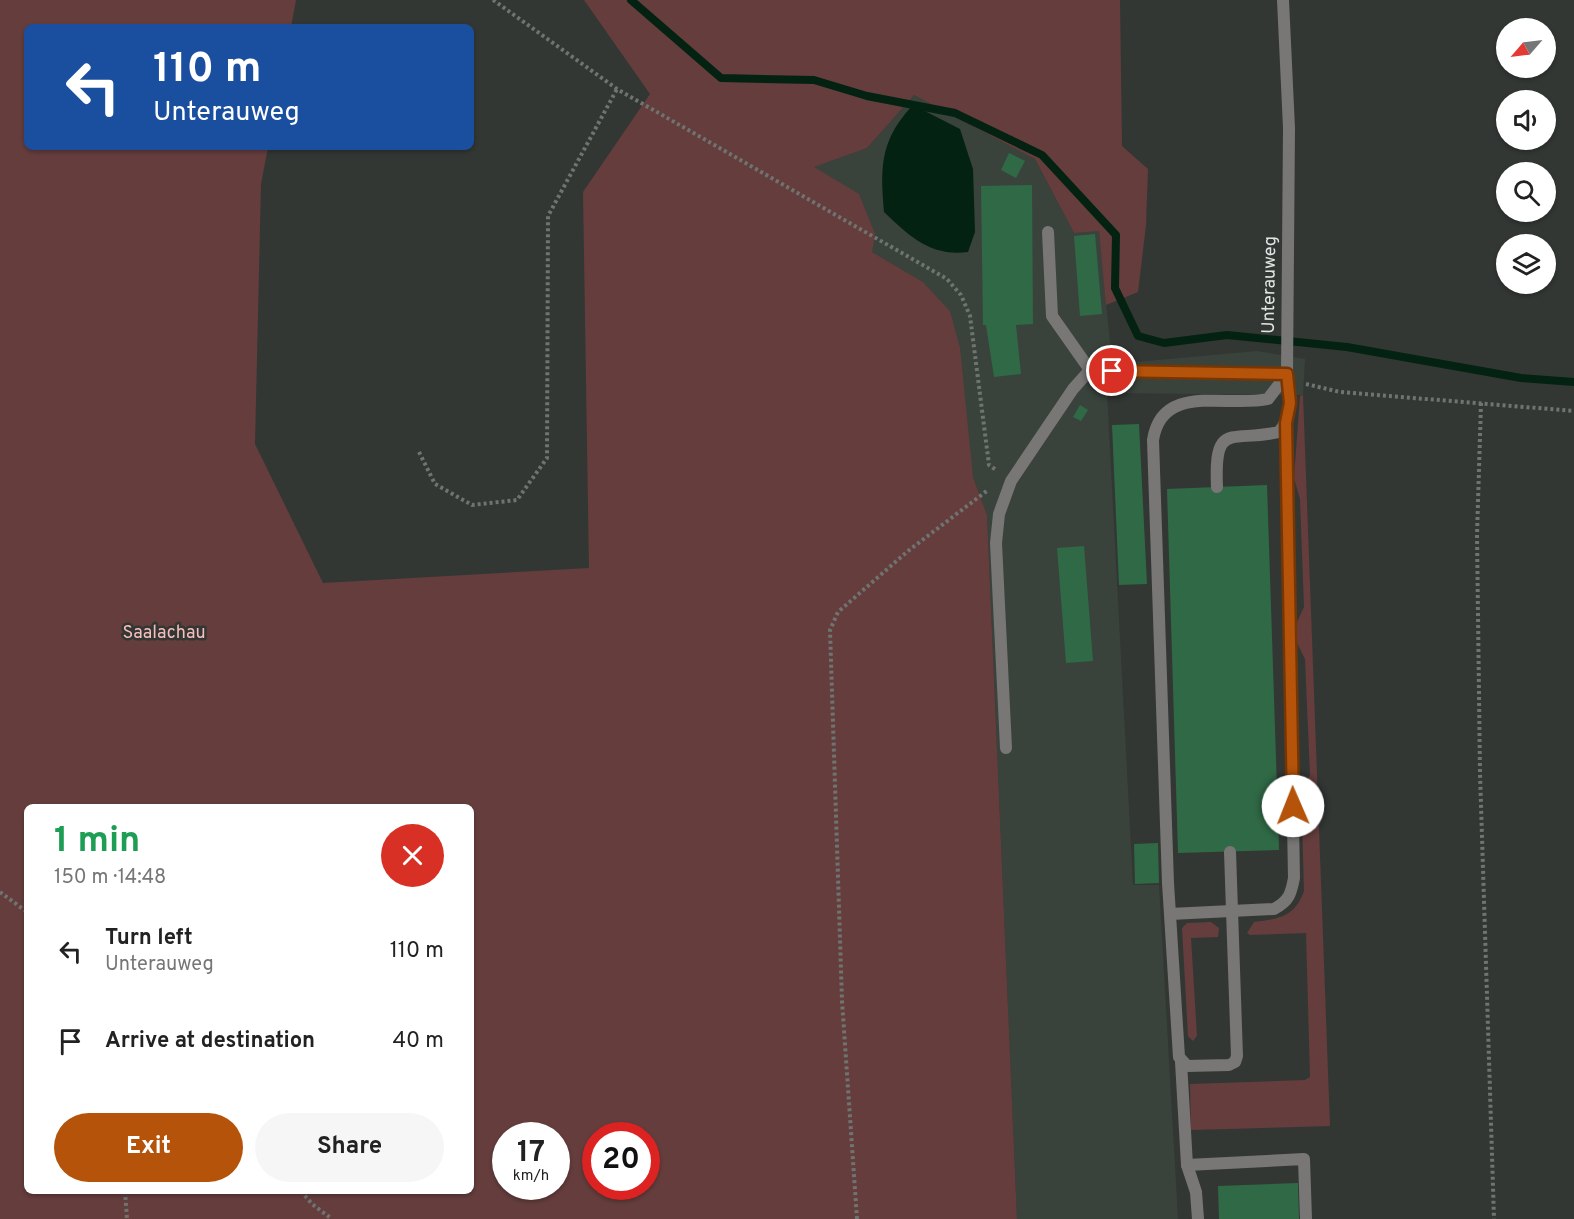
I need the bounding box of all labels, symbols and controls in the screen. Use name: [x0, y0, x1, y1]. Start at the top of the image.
north arrow: [1496, 18, 1556, 78]
map controls: [1496, 18, 1556, 294]
text: 110 m: [153, 44, 262, 97]
icon: left: [54, 48, 132, 126]
button: sound: [1496, 90, 1556, 150]
text: Unterauweg: [153, 96, 300, 130]
button: search: [1496, 162, 1556, 222]
button: layers: [1496, 234, 1556, 294]
street label: Unterauweg: [1258, 236, 1282, 334]
pin: [1086, 345, 1137, 396]
icon: arrive: [1095, 354, 1128, 387]
park label: Saalachau: [122, 622, 206, 645]
position arrow: [1261, 774, 1325, 838]
text: 1 min: [54, 819, 140, 865]
button: close: [381, 824, 444, 887]
text: 150 m · 14:48: [54, 865, 166, 891]
text: Turn left: [105, 925, 193, 952]
icon: left: [54, 935, 87, 968]
text: 110 m: [390, 938, 444, 965]
text: Unterauweg: [105, 952, 214, 978]
icon: arrive: [54, 1025, 87, 1058]
text: Arrive at destination: [105, 1028, 315, 1055]
text: 40 m: [392, 1028, 444, 1055]
button: Exit: [54, 1113, 243, 1182]
button: Share: [255, 1113, 444, 1182]
speed limit sign: 20: [582, 1122, 660, 1200]
text: 17: [517, 1135, 545, 1172]
text: km/h: [513, 1167, 549, 1186]

